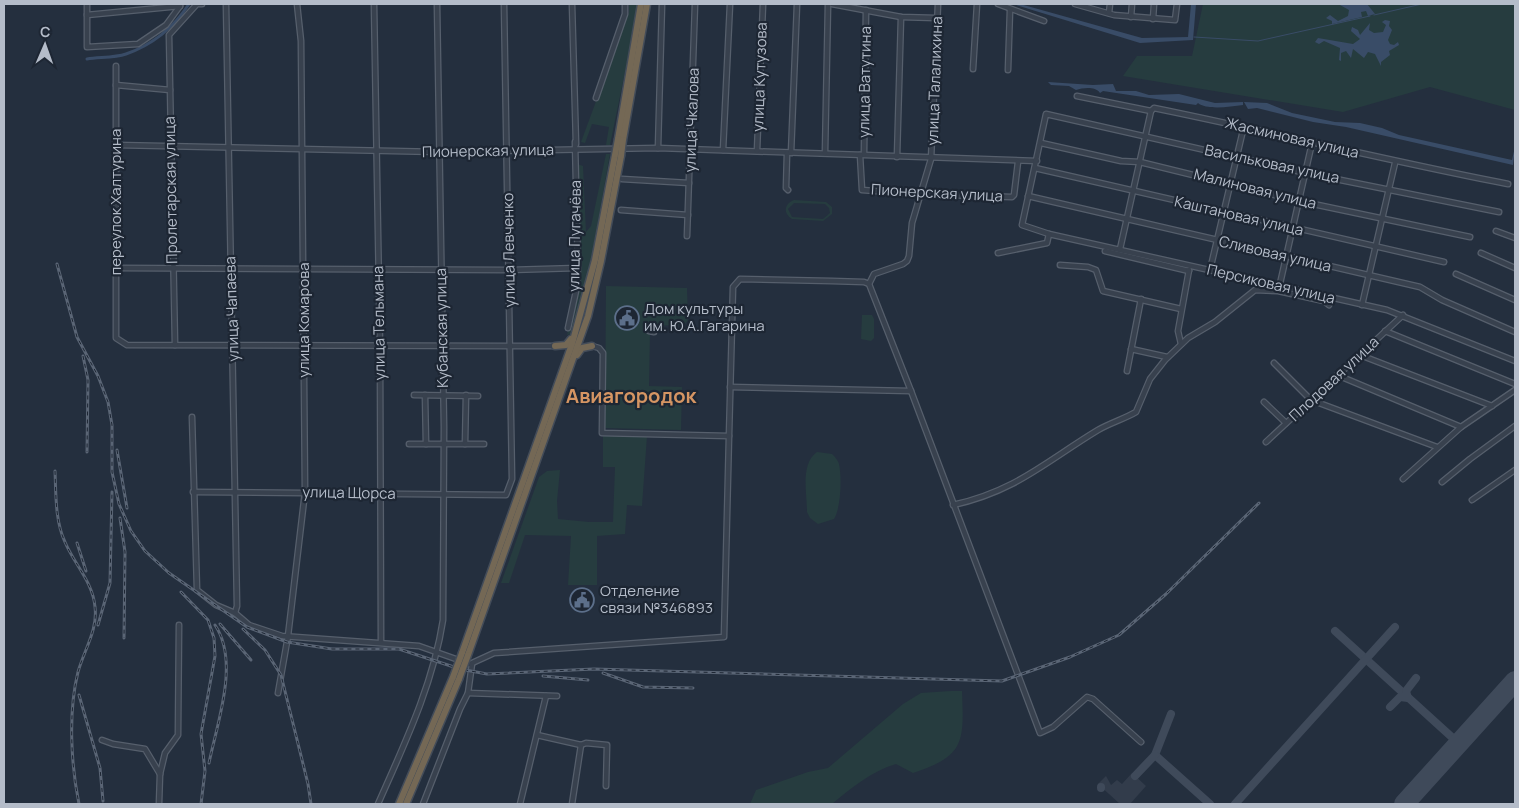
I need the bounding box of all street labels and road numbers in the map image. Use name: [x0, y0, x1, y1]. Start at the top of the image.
street label: улица Талалихина: [922, 16, 947, 146]
street label: улица Кутузова: [747, 22, 772, 132]
street label: улица Ватутина: [853, 26, 876, 138]
street label: улица Чкалова: [679, 67, 704, 173]
street label: Жасминовая улица: [1223, 112, 1361, 163]
street label: Пролетарская улица: [159, 116, 182, 264]
street label: переулок Халтурина: [105, 129, 126, 275]
street label: Пионерская улица: [422, 139, 554, 162]
street label: Васильковая улица: [1203, 139, 1341, 188]
street label: Малиновая улица: [1192, 163, 1319, 214]
street label: Пионерская улица: [871, 179, 1004, 206]
street label: улица Пугачёва: [563, 180, 586, 292]
street label: Каштановая улица: [1172, 190, 1306, 241]
street label: улица Левченко: [497, 192, 520, 307]
street label: Сливовая улица: [1217, 230, 1333, 277]
street label: улица Чапаева: [219, 256, 244, 362]
street label: Персиковая улица: [1205, 259, 1337, 308]
street label: улица Комарова: [293, 262, 314, 378]
street label: улица Тельмана: [367, 266, 390, 380]
street label: Кубанская улица: [430, 268, 453, 388]
street label: Плодовая улица: [1284, 331, 1383, 426]
street label: улица Щорса: [302, 481, 396, 504]

